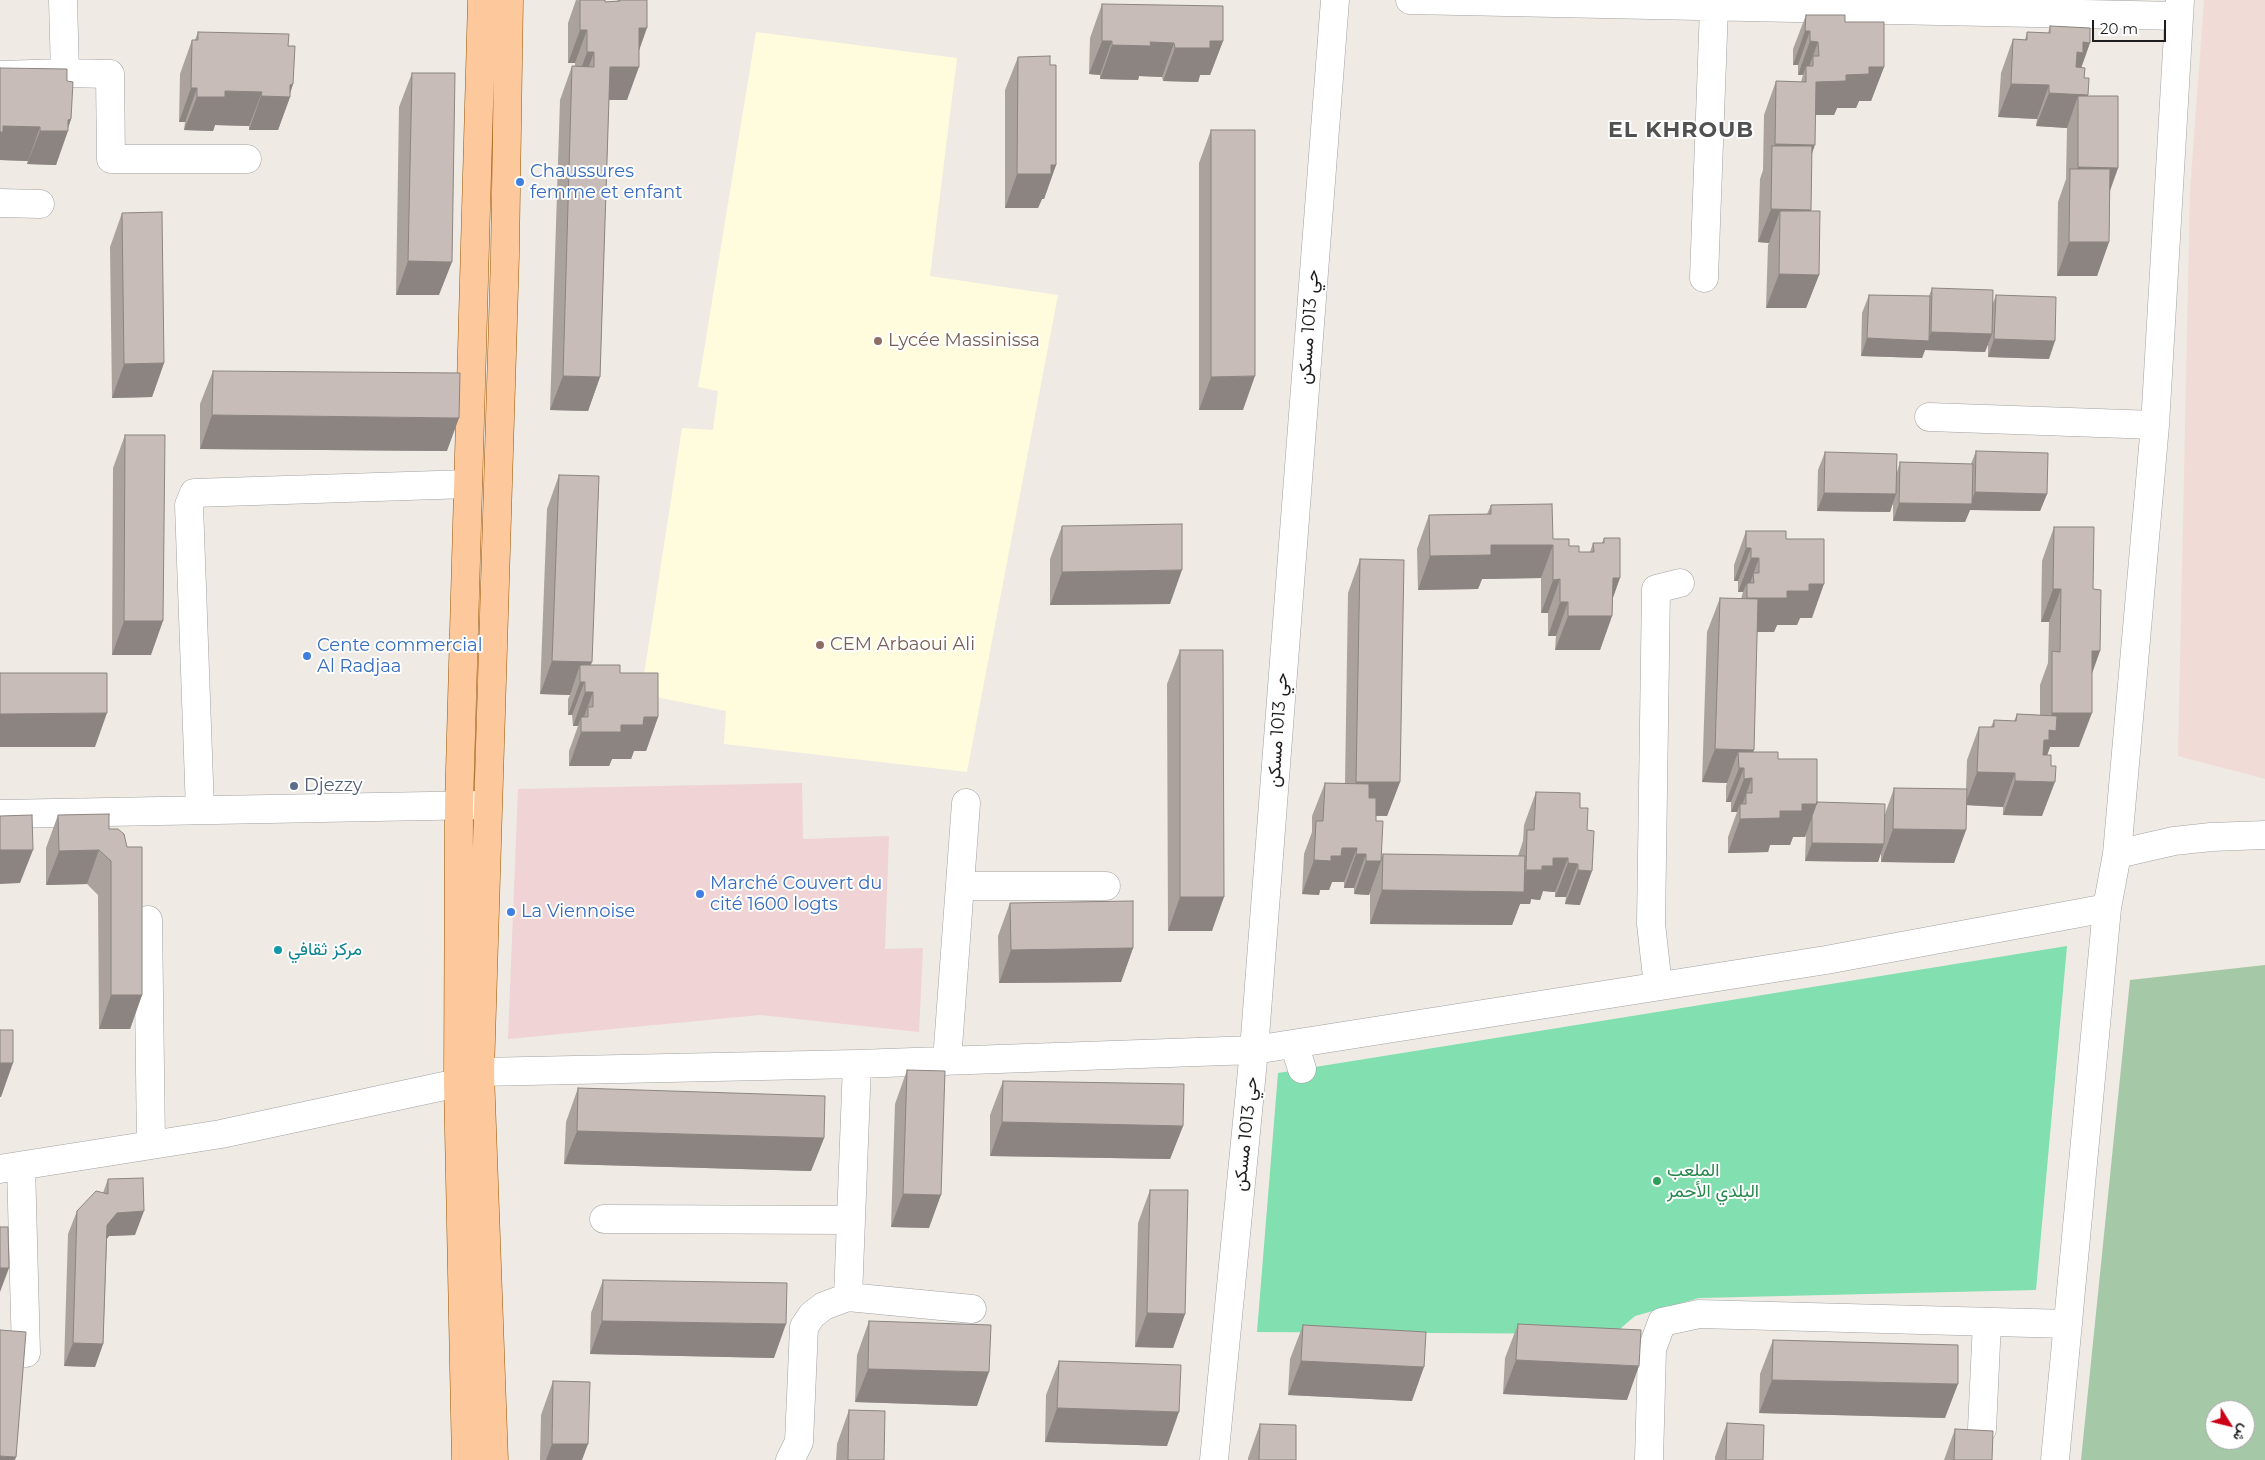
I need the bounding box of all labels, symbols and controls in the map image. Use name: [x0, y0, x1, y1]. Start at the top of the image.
scale bar: [2095, 10, 2169, 42]
text: 20 m: [2100, 19, 2138, 38]
district label: EL KHROUB: [1607, 118, 1755, 144]
place label: Chaussures femme et enfant: [530, 161, 683, 203]
marker: Chaussures femme et enfant: [514, 176, 526, 188]
street label: حي 1013 مسكن: [1294, 269, 1324, 385]
place label: Lycée Massinissa: [888, 330, 1040, 352]
marker: Lycée Massinissa: [872, 335, 884, 347]
place label: CEM Arbaoui Ali: [830, 634, 975, 656]
place label: Cente commercial Al Radjaa: [317, 635, 483, 678]
marker: CEM Arbaoui Ali: [814, 639, 826, 651]
marker: Cente commercial Al Radjaa: [301, 650, 313, 662]
street label: حي 1013 مسكن: [1263, 672, 1293, 788]
place label: Djezzy: [304, 775, 362, 797]
marker: Djezzy: [288, 780, 300, 792]
place label: Marché Couvert du cité 1600 logts: [710, 873, 882, 916]
marker: Marché Couvert du cité 1600 logts: [694, 888, 706, 900]
place label: La Viennoise: [521, 901, 635, 923]
marker: La Viennoise: [505, 906, 517, 918]
place label: مركز ثقافي: [288, 939, 362, 961]
marker: مركز ثقافي: [272, 944, 284, 956]
street label: حي 1013 مسكن: [1229, 1076, 1263, 1192]
place label: الملعب البلدي الأحمر: [1667, 1160, 1759, 1202]
marker: الملعب البلدي الأحمر: [1651, 1175, 1663, 1187]
north arrow: [2205, 1400, 2255, 1450]
text: ش: [2229, 1421, 2254, 1445]

